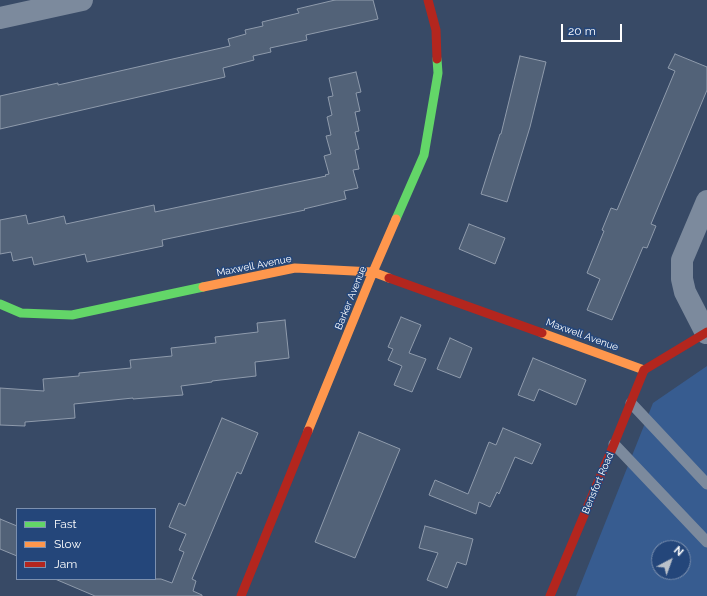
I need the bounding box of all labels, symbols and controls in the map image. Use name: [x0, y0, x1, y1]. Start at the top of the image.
scale bar: [563, 16, 624, 42]
text: 20 m: [568, 24, 596, 38]
street label: Maxwell Avenue: [216, 253, 292, 279]
street label: Barker Avenue: [333, 264, 369, 332]
street label: Maxwell Avenue: [544, 316, 620, 354]
street label: Bensfort Road: [580, 450, 616, 516]
legend: [16, 508, 156, 580]
text: Fast: [54, 517, 77, 531]
text: Slow: [54, 537, 81, 551]
north arrow: [651, 540, 691, 580]
text: N: [671, 544, 686, 559]
text: Jam: [54, 557, 77, 571]

